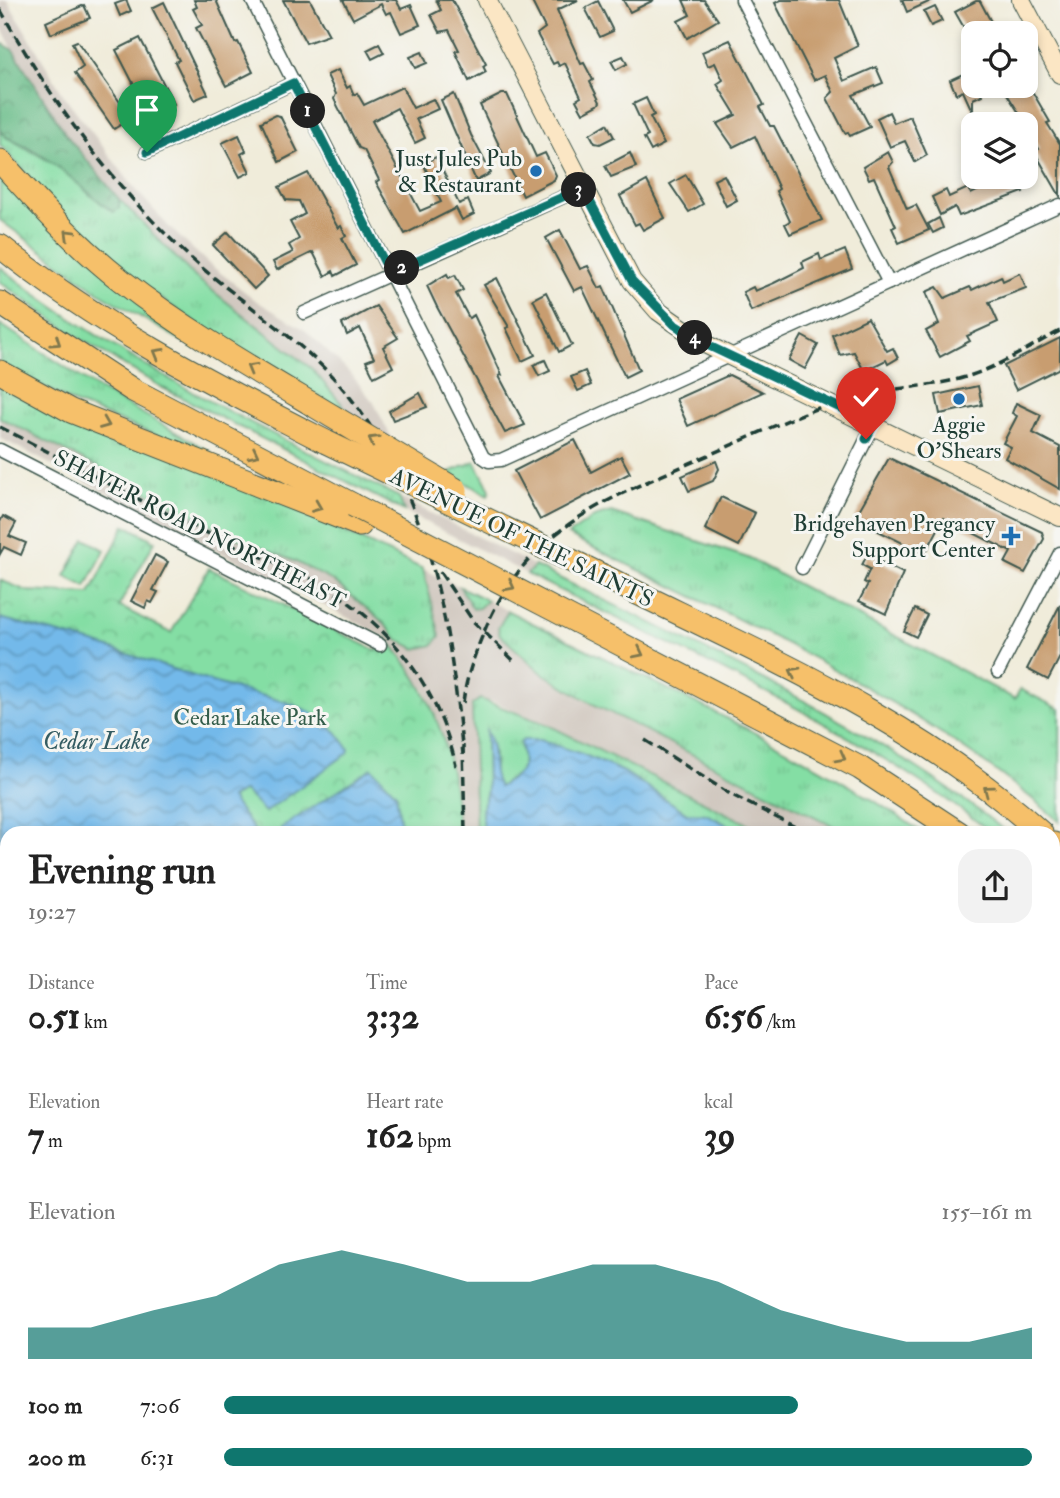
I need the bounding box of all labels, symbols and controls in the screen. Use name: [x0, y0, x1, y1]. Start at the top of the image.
map controls: [961, 21, 1038, 189]
button: locate: [961, 21, 1038, 98]
pin: [117, 80, 177, 152]
icon: arrive: [128, 91, 166, 129]
pin: 1: [290, 94, 326, 128]
text: 1: [304, 98, 311, 122]
button: layers: [961, 112, 1038, 189]
place label: Just Jules Pub & Restaurant: [395, 144, 522, 199]
marker: Just Jules Pub & Restaurant: [528, 163, 544, 179]
pin: 3: [562, 172, 596, 208]
text: 3: [575, 177, 582, 201]
one-way arrow: [64, 229, 77, 242]
pin: 2: [384, 250, 420, 286]
text: 2: [397, 255, 406, 279]
pin: 4: [678, 320, 712, 356]
text: 4: [689, 325, 700, 349]
one-way arrow: [48, 334, 61, 346]
one-way arrow: [152, 348, 165, 361]
one-way arrow: [246, 364, 259, 377]
pin: [836, 367, 896, 439]
icon: check: [847, 378, 885, 416]
marker: Aggie O'Shears: [951, 391, 967, 407]
place label: Aggie O'Shears: [917, 410, 1002, 465]
one-way arrow: [98, 416, 110, 430]
one-way arrow: [368, 435, 381, 448]
street label: SHAVER ROAD NORTHEAST: [49, 443, 350, 616]
one-way arrow: [247, 446, 259, 460]
street label: AVENUE OF THE SAINTS: [384, 460, 658, 614]
one-way arrow: [310, 499, 322, 513]
place label: Bridgehaven Pregancy Support Center: [793, 509, 996, 565]
marker: Bridgehaven Pregancy Support Center: [1001, 526, 1021, 546]
one-way arrow: [503, 578, 516, 592]
one-way arrow: [632, 644, 644, 658]
one-way arrow: [789, 667, 801, 680]
park label: Cedar Lake Park: [173, 703, 327, 732]
water label: Cedar Lake: [43, 726, 150, 757]
one-way arrow: [834, 749, 846, 762]
one-way arrow: [983, 786, 996, 798]
text: Evening run: [28, 847, 216, 895]
button: share: [958, 849, 1032, 923]
text: 19:27: [28, 897, 76, 926]
text: Distance: [28, 971, 94, 995]
text: Time: [366, 971, 408, 995]
text: Pace: [704, 971, 738, 995]
text: 0.51: [28, 995, 80, 1039]
text: 3:32: [366, 995, 419, 1039]
text: 6:56: [704, 995, 763, 1039]
text: km: [80, 1010, 108, 1034]
text: /km: [763, 1010, 796, 1034]
text: Elevation: [28, 1090, 100, 1114]
text: Heart rate: [366, 1090, 443, 1114]
text: kcal: [704, 1090, 733, 1114]
text: 7: [28, 1114, 44, 1158]
text: 162: [366, 1114, 414, 1158]
text: 39: [704, 1114, 735, 1158]
text: m: [44, 1129, 63, 1153]
text: bpm: [414, 1129, 451, 1153]
text: Elevation: [28, 1197, 116, 1226]
text: 155–161 m: [942, 1197, 1032, 1226]
text: 100 m: [28, 1391, 82, 1420]
text: 7:06: [140, 1391, 180, 1420]
text: 200 m: [28, 1443, 86, 1472]
text: 6:31: [140, 1443, 174, 1472]

